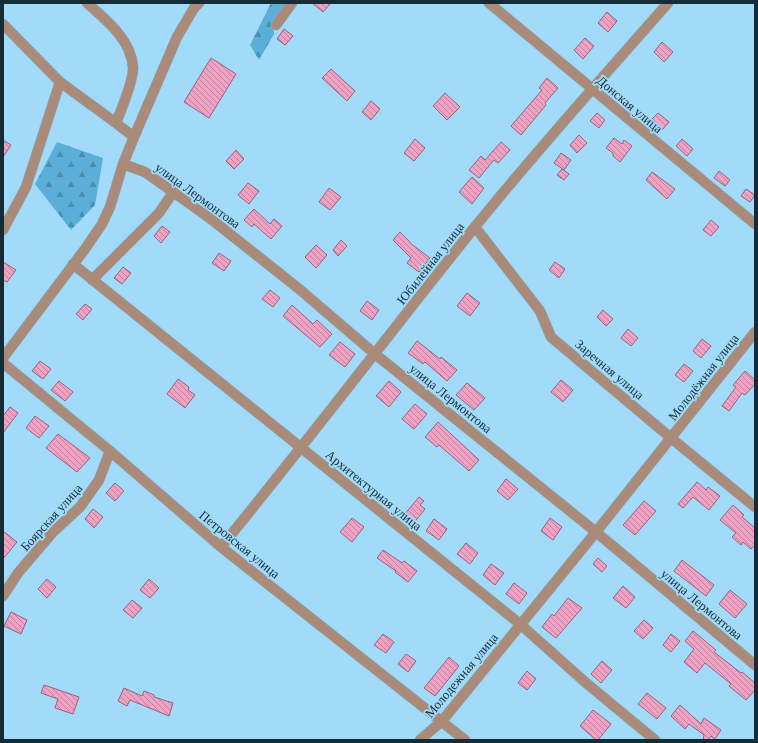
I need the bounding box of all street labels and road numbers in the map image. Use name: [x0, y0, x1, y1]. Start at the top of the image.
street label: Донская улица: [594, 72, 666, 136]
street label: улица Лермонтова: [152, 159, 243, 231]
street label: Юбилейная улица: [394, 219, 467, 307]
street label: Молодёжная улица: [665, 331, 742, 424]
street label: Заречная улица: [572, 336, 647, 403]
street label: улица Лермонтова: [406, 361, 495, 436]
street label: Архитектурная улица: [323, 447, 425, 534]
street label: Боярская улица: [17, 480, 86, 554]
street label: Петровская улица: [196, 507, 283, 582]
street label: улица Лермонтова: [658, 566, 746, 643]
street label: Молодежная улица: [422, 630, 501, 721]

